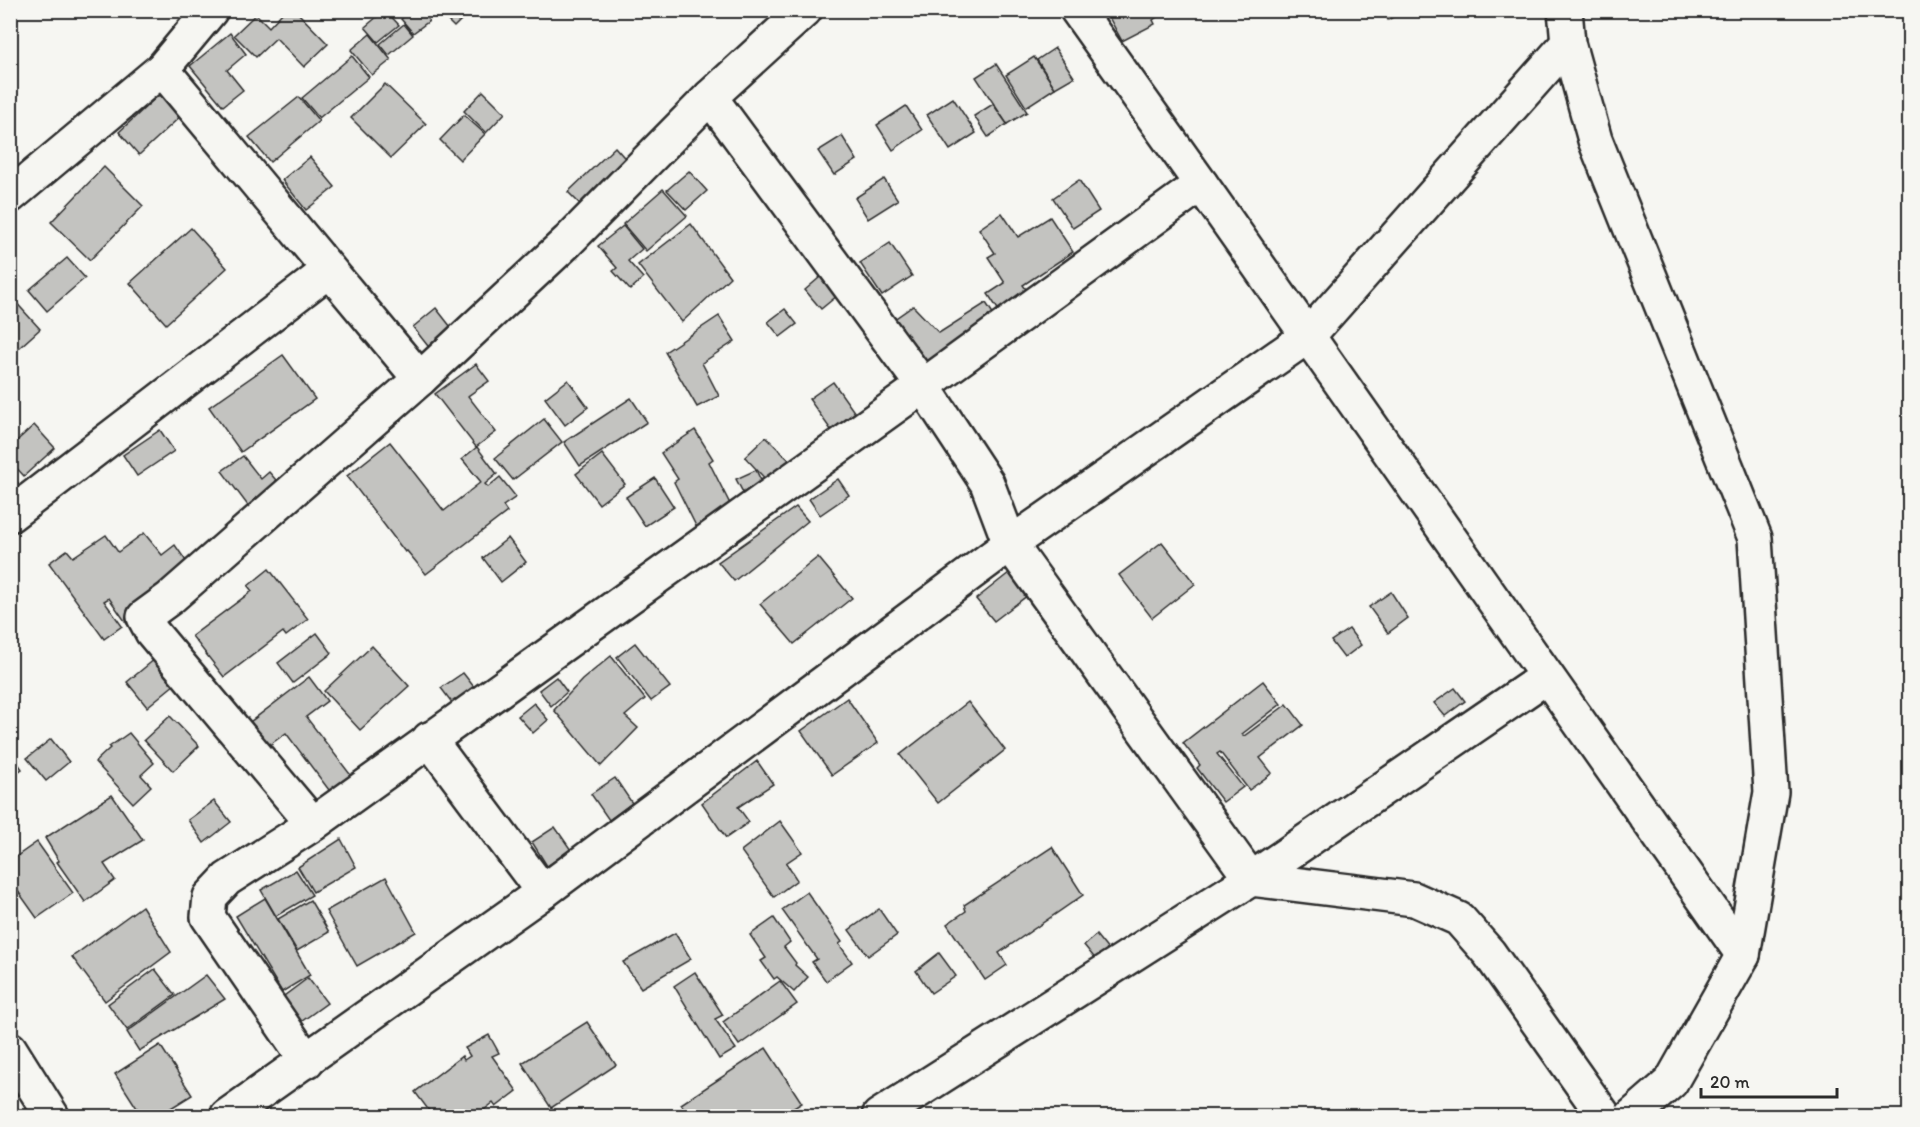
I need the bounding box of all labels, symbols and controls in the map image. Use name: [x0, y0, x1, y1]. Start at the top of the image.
scale bar: [1701, 1061, 1838, 1099]
text: 20 m: [1710, 1071, 1750, 1093]

